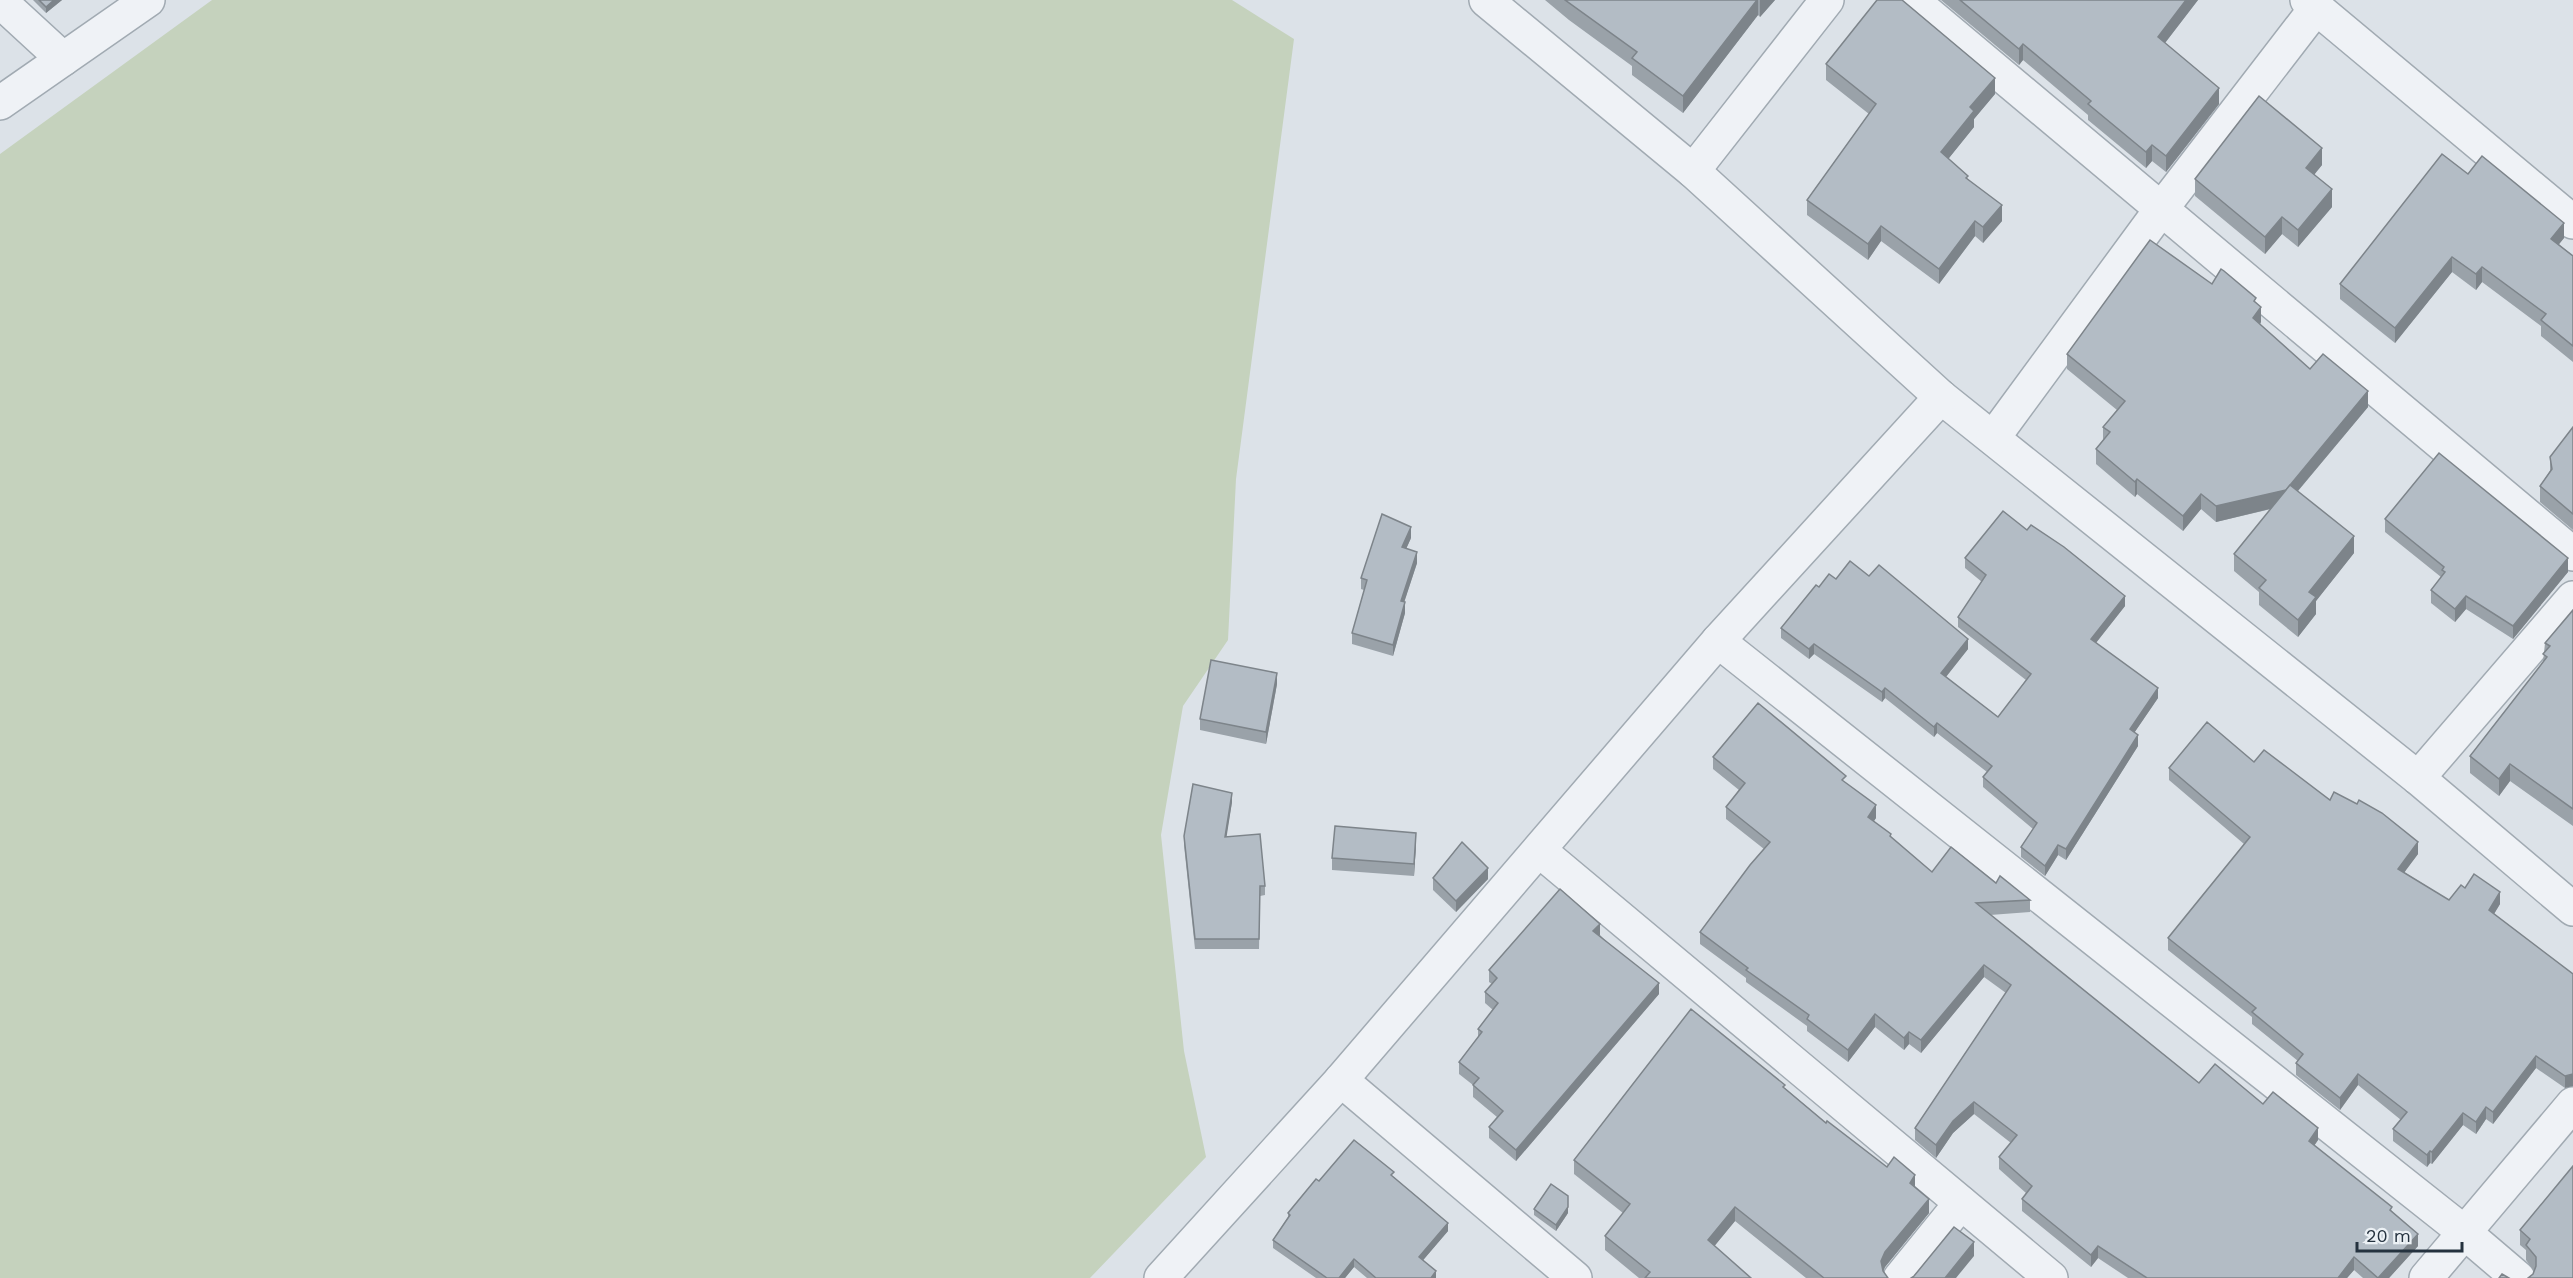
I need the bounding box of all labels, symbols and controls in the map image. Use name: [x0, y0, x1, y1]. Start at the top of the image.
scale bar: [2357, 1215, 2462, 1253]
text: 20 m: [2366, 1225, 2411, 1246]

